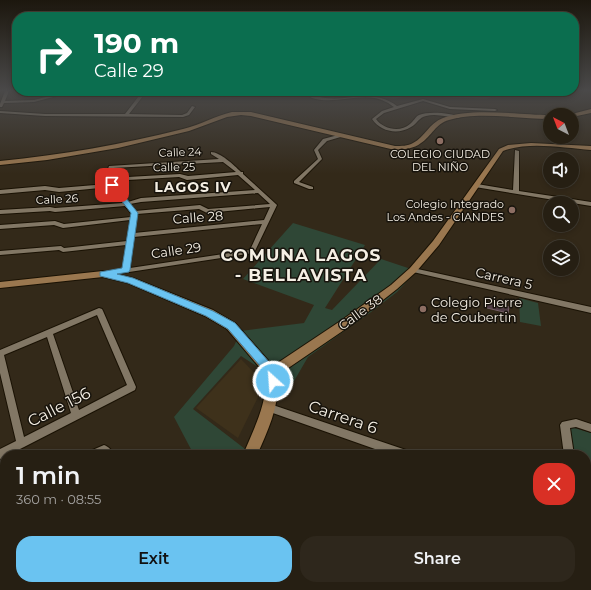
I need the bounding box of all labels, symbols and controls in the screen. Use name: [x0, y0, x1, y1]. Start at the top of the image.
text: 190 m: [94, 26, 179, 60]
icon: right: [28, 28, 80, 80]
text: Calle 29: [94, 60, 164, 82]
north arrow: [543, 108, 579, 144]
map controls: [543, 108, 579, 276]
marker: COLEGIO CIUDAD DEL NIÑO: [435, 136, 445, 146]
street label: Calle 24: [158, 144, 202, 160]
place label: COLEGIO CIUDAD DEL NIÑO: [390, 147, 490, 174]
button: sound: [543, 152, 579, 188]
street label: Calle 25: [153, 160, 195, 174]
pin: [95, 168, 129, 202]
icon: arrive: [101, 174, 123, 196]
district label: LAGOS IV: [154, 178, 232, 196]
street label: Calle 26: [35, 191, 79, 207]
button: search: [543, 196, 579, 232]
place label: Colegio Integrado Los Andes - CIANDES: [387, 197, 504, 224]
marker: Colegio Integrado Los Andes - CIANDES: [507, 205, 517, 215]
street label: Calle 28: [172, 207, 224, 227]
street label: Calle 29: [150, 239, 202, 261]
button: layers: [543, 240, 579, 276]
district label: COMUNA LAGOS - BELLAVISTA: [221, 245, 381, 285]
street label: Carrera 5: [474, 264, 534, 292]
street label: Calle 38: [335, 291, 385, 333]
place label: Colegio Pierre de Coubertin: [431, 294, 522, 325]
marker: Colegio Pierre de Coubertin: [418, 304, 428, 314]
position arrow: [252, 360, 294, 402]
street label: Calle 156: [25, 383, 94, 431]
street label: Carrera 6: [306, 396, 380, 438]
text: 1 min: [16, 461, 80, 490]
button: close: [533, 463, 575, 505]
text: 360 m · 08:55: [16, 491, 101, 507]
button: Exit: [16, 536, 292, 582]
button: Share: [300, 536, 575, 582]

